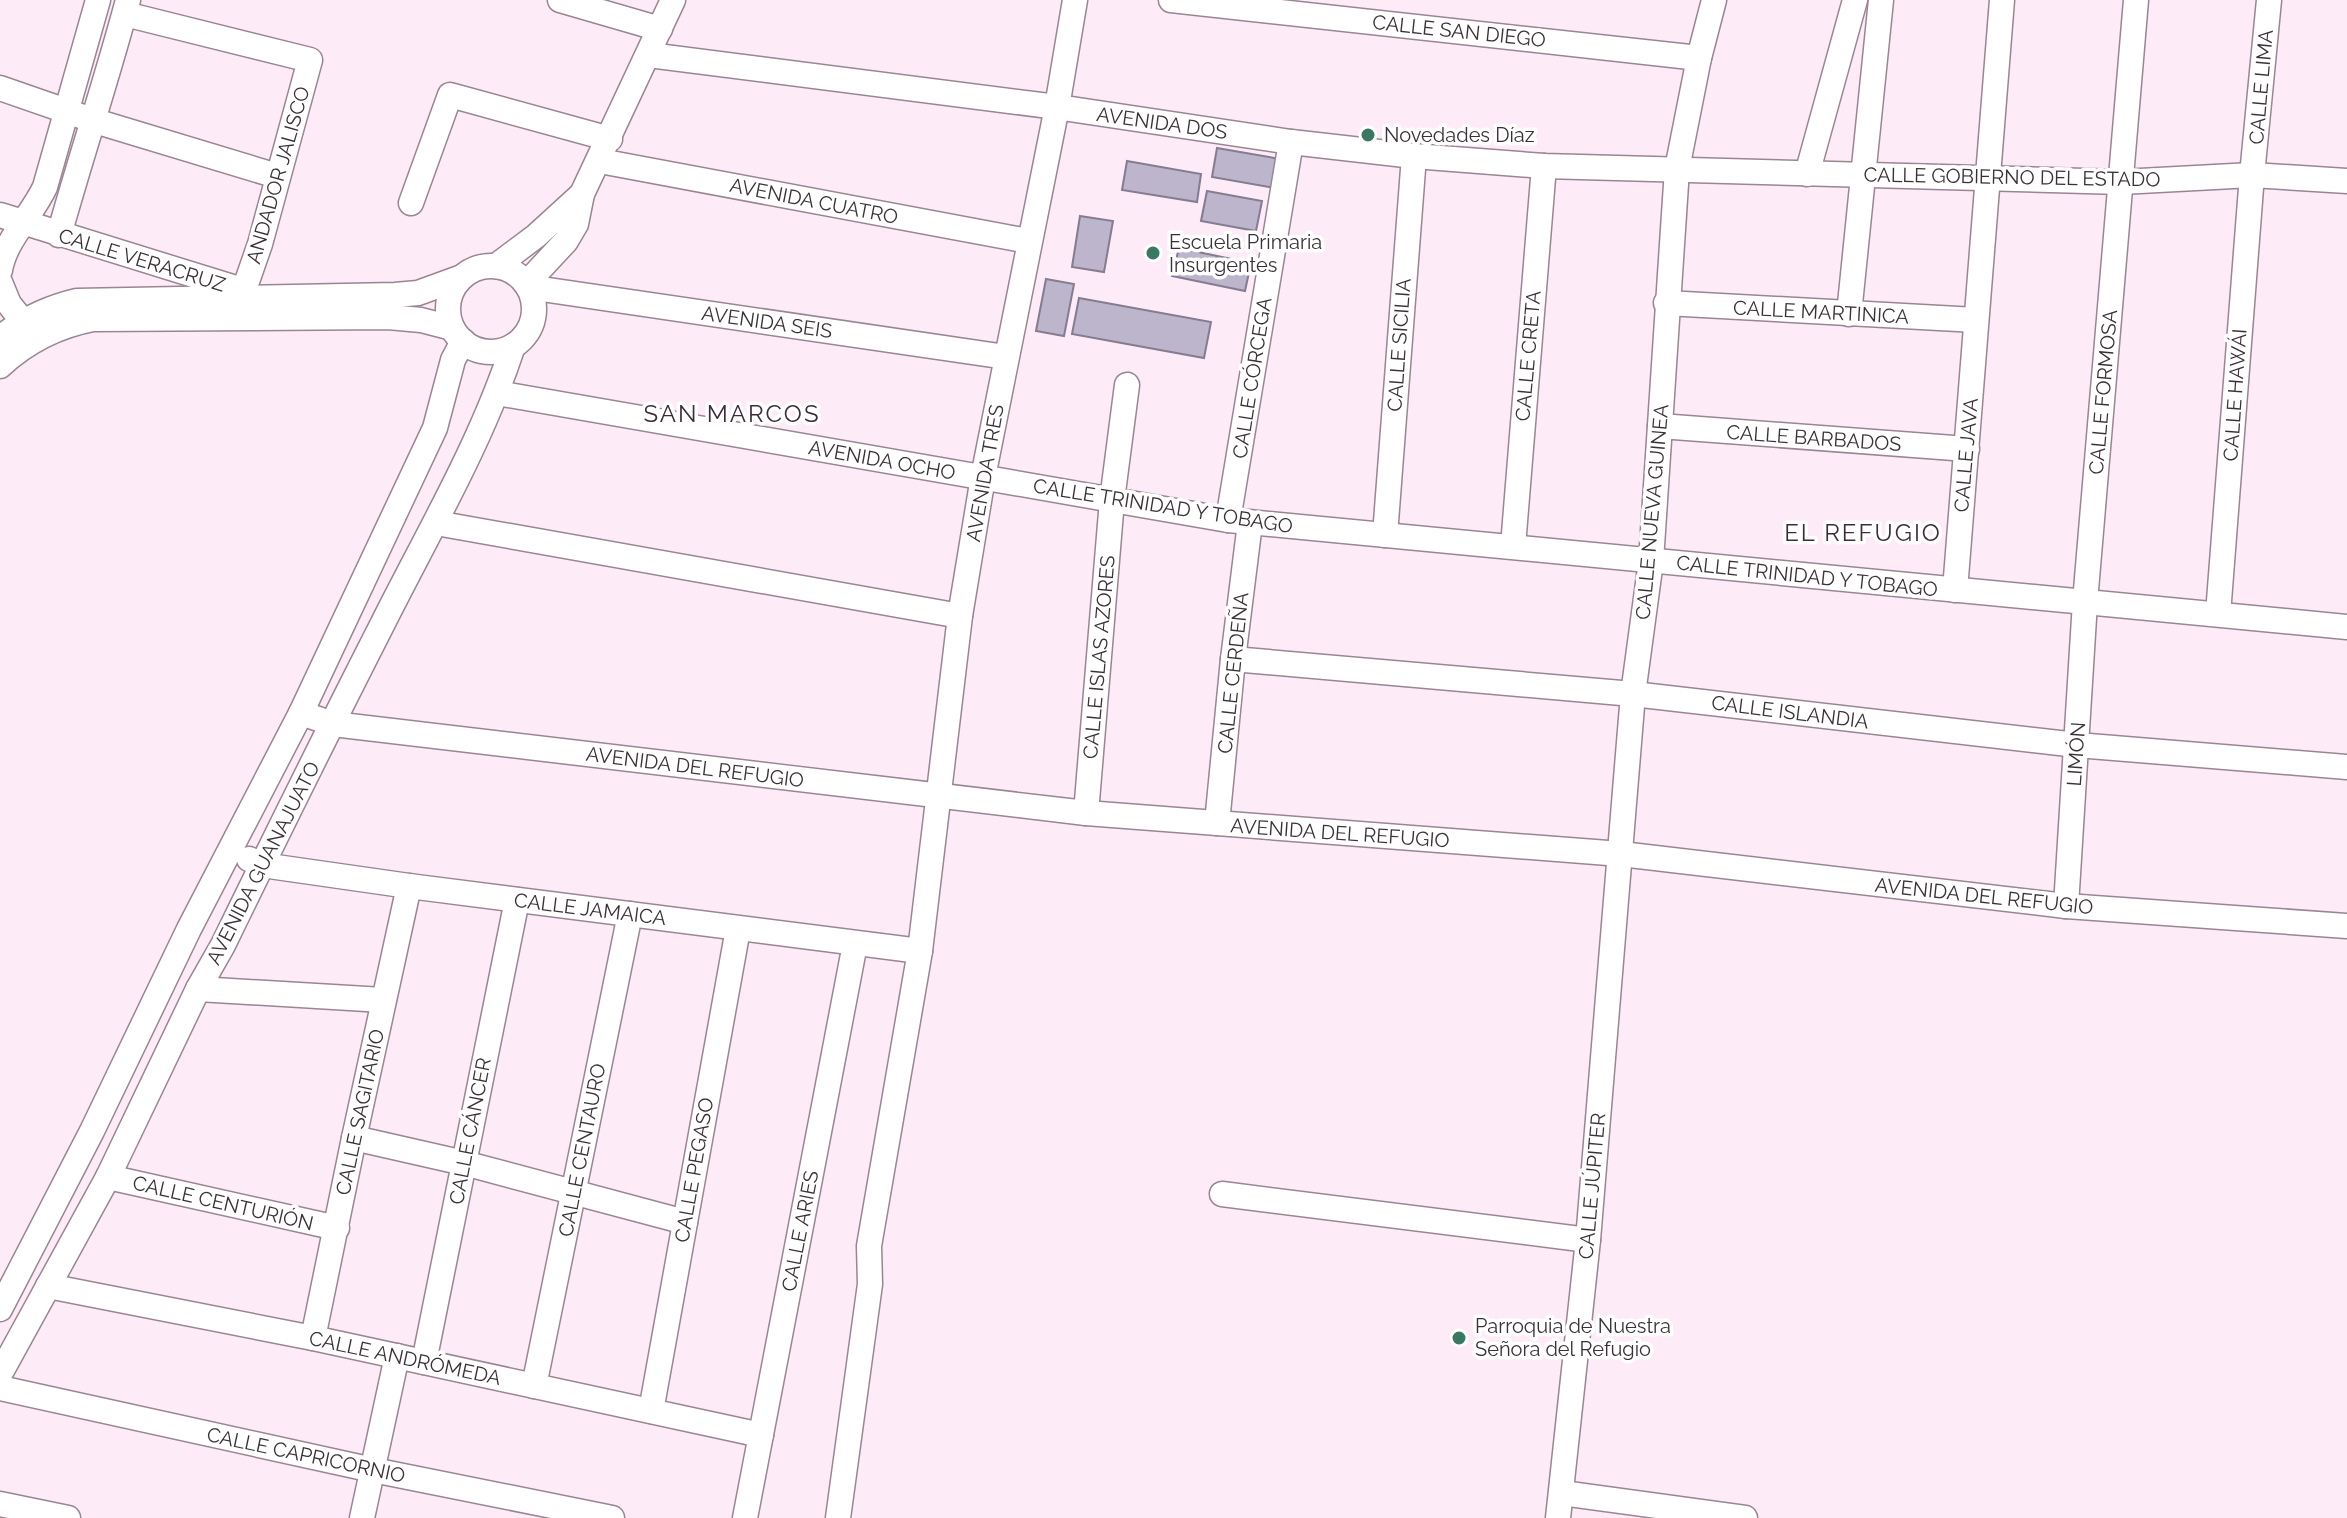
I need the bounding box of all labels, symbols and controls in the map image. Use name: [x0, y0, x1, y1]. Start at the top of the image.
street label: CALLE SAN DIEGO: [1371, 10, 1547, 52]
street label: CALLE LIMA: [2244, 28, 2278, 145]
street label: ANDADOR JALISCO: [241, 84, 315, 266]
street label: AVENIDA DOS: [1095, 102, 1229, 144]
place label: Novedades Díaz: [1384, 123, 1535, 147]
marker: Novedades Díaz: [1359, 126, 1377, 144]
street label: CALLE GOBIERNO DEL ESTADO: [1864, 162, 2160, 192]
street label: AVENIDA CUATRO: [728, 173, 900, 229]
street label: CALLE VERACRUZ: [56, 223, 228, 297]
place label: Escuela Primaria Insurgentes: [1169, 230, 1322, 277]
marker: Escuela Primaria Insurgentes: [1144, 244, 1162, 262]
street label: CALLE SICILIA: [1382, 277, 1416, 412]
street label: CALLE CRETA: [1510, 289, 1546, 422]
street label: CALLE CÓRCEGA: [1227, 295, 1277, 460]
street label: CALLE MARTINICA: [1732, 295, 1910, 329]
street label: AVENIDA SEIS: [700, 301, 834, 343]
street label: CALLE FORMOSA: [2084, 308, 2122, 475]
street label: CALLE HAWÁI: [2218, 328, 2252, 462]
street label: CALLE JAVA: [1949, 396, 1983, 513]
district label: SAN MARCOS: [644, 399, 820, 428]
street label: AVENIDA TRES: [961, 402, 1009, 544]
street label: CALLE NUEVA GUINEA: [1631, 403, 1673, 621]
street label: CALLE BARBADOS: [1726, 420, 1902, 456]
street label: AVENIDA OCHO: [807, 435, 957, 485]
street label: CALLE TRINIDAD Y TOBAGO: [1031, 474, 1295, 538]
district label: EL REFUGIO: [1784, 518, 1942, 547]
street label: CALLE TRINIDAD Y TOBAGO: [1675, 550, 1939, 602]
street label: CALLE ISLAS AZORES: [1078, 554, 1120, 760]
street label: CALLE CERDEÑA: [1213, 591, 1253, 755]
street label: CALLE ISLANDIA: [1710, 690, 1870, 734]
street label: LIMÓN: [2062, 721, 2090, 787]
street label: AVENIDA DEL REFUGIO: [585, 742, 805, 792]
street label: AVENIDA GUANAJUATO: [201, 757, 325, 969]
street label: AVENIDA DEL REFUGIO: [1230, 813, 1450, 853]
street label: AVENIDA DEL REFUGIO: [1874, 873, 2094, 919]
street label: CALLE JAMAICA: [513, 888, 668, 930]
street label: CALLE SAGITARIO: [331, 1027, 389, 1197]
street label: CALLE CÁNCER: [444, 1056, 496, 1206]
street label: CALLE CENTAURO: [553, 1061, 611, 1239]
street label: CALLE PEGASO: [669, 1096, 719, 1244]
street label: CALLE JÚPITER: [1574, 1112, 1610, 1260]
street label: CALLE ARIES: [777, 1168, 823, 1294]
street label: CALLE CENTURIÓN: [130, 1171, 316, 1235]
place label: Parroquia de Nuestra Señora del Refugio: [1475, 1314, 1671, 1361]
street label: CALLE ANDRÓMEDA: [307, 1326, 504, 1390]
marker: Parroquia de Nuestra Señora del Refugio: [1450, 1329, 1468, 1347]
street label: CALLE CAPRICORNIO: [205, 1422, 407, 1488]

